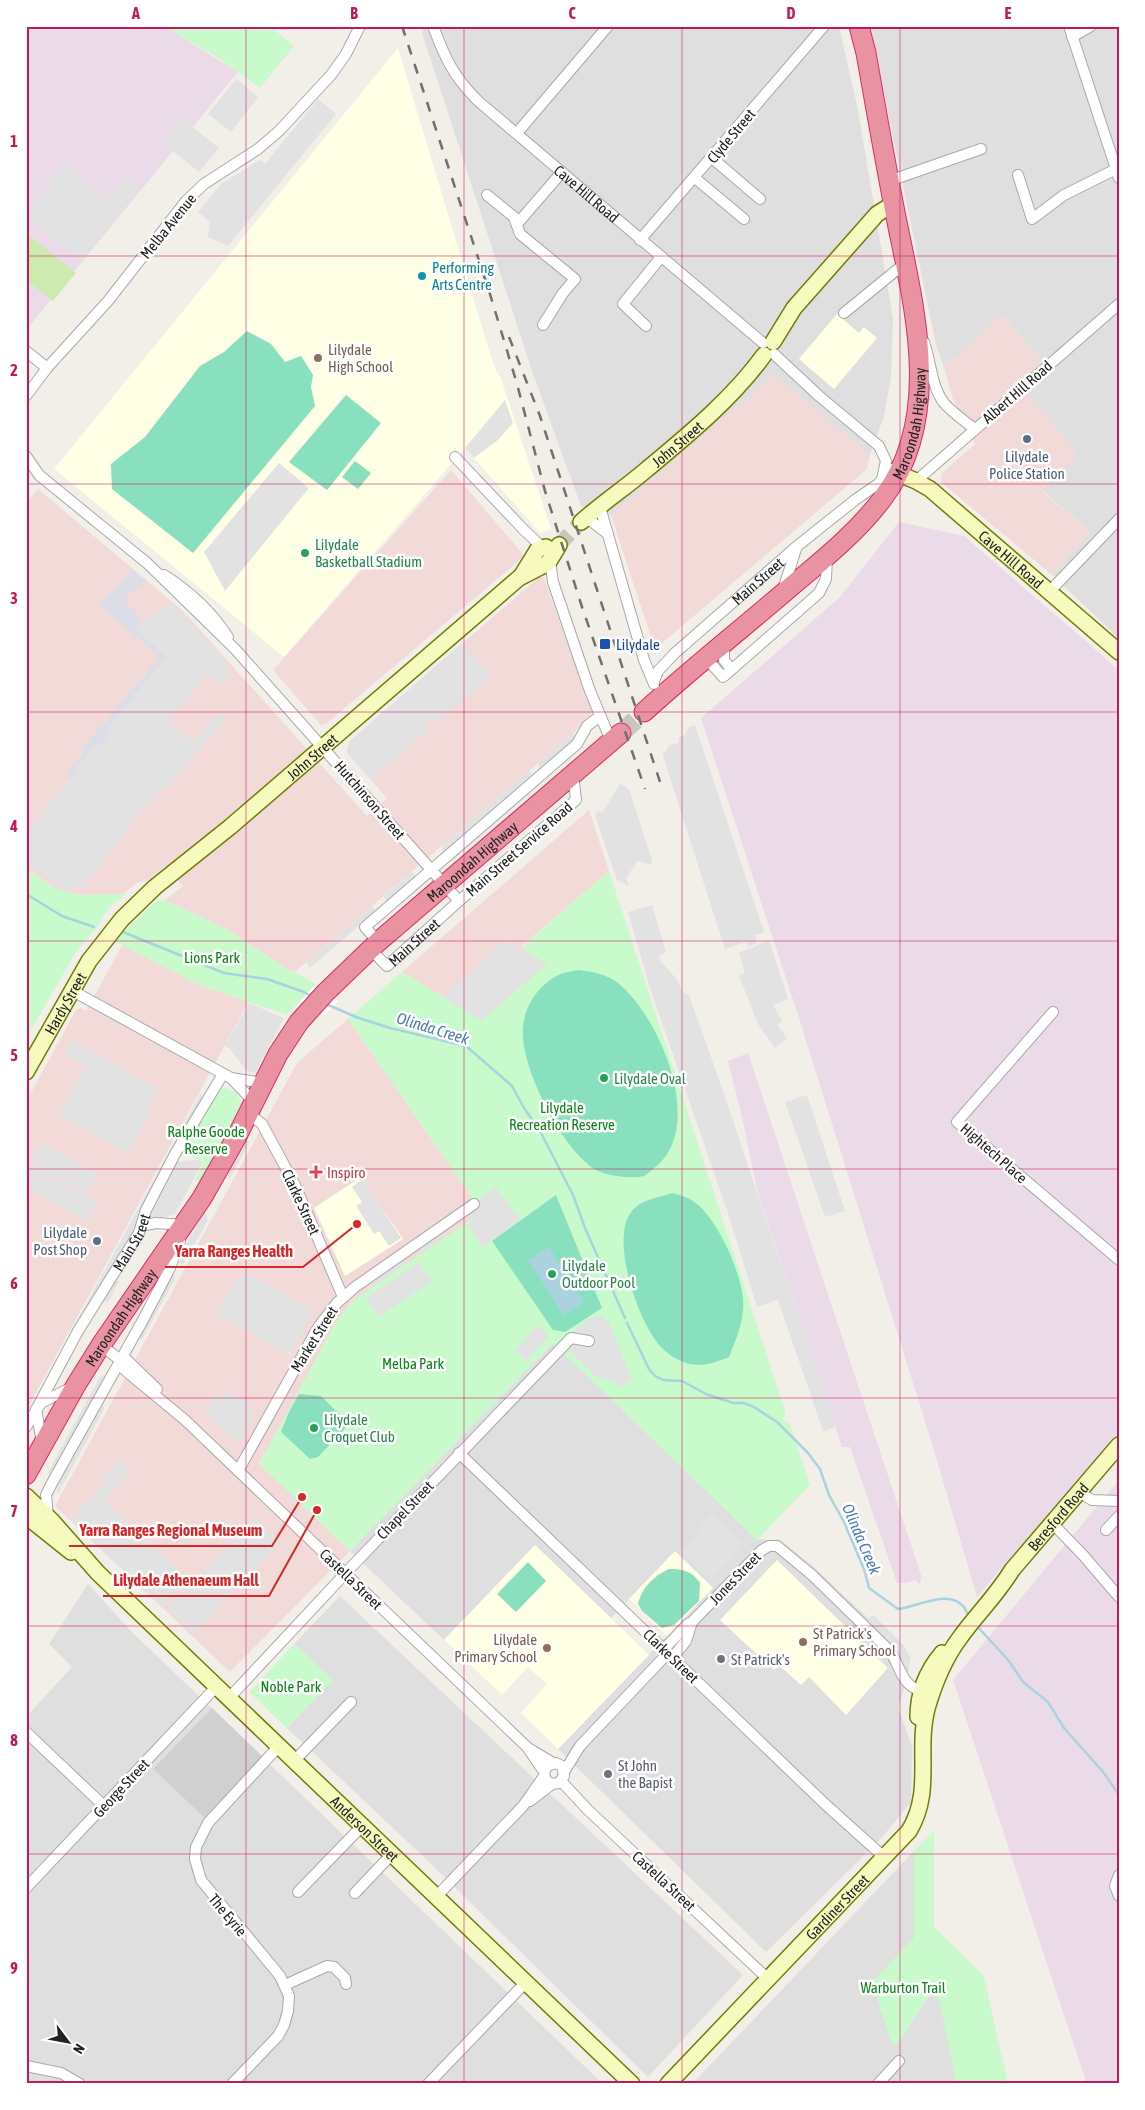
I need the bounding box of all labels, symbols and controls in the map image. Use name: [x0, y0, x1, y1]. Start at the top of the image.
text: A: [131, 4, 140, 22]
text: B: [350, 4, 358, 22]
text: C: [568, 4, 576, 22]
text: D: [787, 4, 796, 22]
text: E: [1005, 4, 1012, 22]
street label: Clyde Street: [703, 105, 759, 167]
text: 1: [10, 132, 18, 150]
street label: Cave Hill Road: [551, 161, 623, 226]
street label: Melba Avenue: [137, 190, 199, 262]
place label: Performing Arts Centre: [432, 259, 494, 293]
marker: Performing Arts Centre: [416, 270, 428, 282]
place label: Lilydale High School: [328, 341, 393, 375]
marker: Lilydale High School: [312, 352, 324, 364]
street label: Albert Hill Road: [979, 357, 1055, 427]
text: 2: [10, 361, 18, 379]
street label: Maroondah Highway: [888, 368, 928, 482]
street label: John Street: [648, 417, 706, 470]
marker: Lilydale Police Station: [1021, 433, 1033, 445]
place label: Lilydale Police Station: [989, 448, 1065, 482]
street label: Cave Hill Road: [976, 527, 1047, 591]
place label: Lilydale Basketball Stadium: [315, 536, 422, 570]
marker: Lilydale Basketball Stadium: [299, 547, 311, 559]
street label: Main Street: [728, 554, 787, 608]
text: 3: [10, 589, 18, 607]
place label: Lilydale: [616, 636, 660, 653]
marker: Lilydale: [598, 637, 612, 651]
street label: John Street: [283, 730, 341, 783]
street label: Hutchinson Street: [331, 757, 409, 843]
street label: Main Street Service Road: [462, 798, 576, 900]
text: 4: [9, 817, 18, 835]
street label: Maroondah Highway: [423, 818, 521, 905]
street label: Main Street: [385, 915, 443, 969]
park label: Lions Park: [184, 949, 240, 966]
street label: Hardy Street: [41, 969, 89, 1037]
water label: Olinda Creek: [395, 1008, 472, 1048]
text: 5: [10, 1046, 18, 1064]
place label: Lilydale Oval: [614, 1070, 686, 1087]
marker: Lilydale Oval: [598, 1072, 610, 1084]
park label: Lilydale Recreation Reserve: [509, 1099, 615, 1133]
street label: Hightech Place: [957, 1120, 1031, 1187]
park label: Ralphe Goode Reserve: [167, 1123, 245, 1157]
place label: Inspiro: [327, 1164, 365, 1181]
marker: Inspiro: [309, 1165, 323, 1179]
street label: Clarke Street: [278, 1167, 324, 1237]
street label: Main Street: [109, 1212, 153, 1274]
place label: Lilydale Post Shop: [33, 1224, 87, 1258]
marker: Lilydale Post Shop: [91, 1235, 103, 1247]
callout: Yarra Ranges Health: [165, 1236, 303, 1267]
text: Yarra Ranges Health: [174, 1242, 293, 1260]
place label: Lilydale Outdoor Pool: [562, 1257, 635, 1291]
street label: Maroondah Highway: [81, 1265, 160, 1369]
marker: Lilydale Outdoor Pool: [546, 1268, 558, 1280]
text: 6: [10, 1274, 18, 1292]
street label: Market Street: [287, 1303, 341, 1375]
park label: Melba Park: [382, 1355, 444, 1372]
place label: Lilydale Croquet Club: [324, 1411, 395, 1445]
marker: Lilydale Croquet Club: [308, 1422, 320, 1434]
street label: Chapel Street: [373, 1478, 437, 1542]
street label: Beresford Road: [1024, 1479, 1092, 1554]
water label: Olinda Creek: [839, 1501, 885, 1578]
text: 7: [10, 1502, 18, 1520]
callout: Yarra Ranges Regional Museum: [69, 1515, 272, 1546]
text: Yarra Ranges Regional Museum: [79, 1521, 262, 1539]
street label: Castella Street: [316, 1545, 386, 1613]
street label: Jones Street: [706, 1548, 764, 1608]
callout: Lilydale Athenaeum Hall: [103, 1565, 269, 1596]
text: Lilydale Athenaeum Hall: [113, 1571, 260, 1589]
place label: St Patrick's Primary School: [813, 1625, 896, 1659]
street label: Clarke Street: [640, 1626, 702, 1686]
place label: Lilydale Primary School: [454, 1631, 537, 1665]
marker: St Patrick's Primary School: [797, 1636, 809, 1648]
marker: Lilydale Primary School: [541, 1642, 553, 1654]
place label: St Patrick's: [731, 1651, 790, 1668]
marker: St Patrick's: [715, 1653, 727, 1665]
park label: Noble Park: [261, 1678, 322, 1695]
text: 8: [10, 1731, 18, 1749]
street label: George Street: [90, 1755, 152, 1821]
place label: St John the Bapist: [618, 1757, 673, 1791]
marker: St John the Bapist: [602, 1768, 614, 1780]
street label: Anderson Street: [327, 1792, 403, 1865]
street label: Castella Street: [629, 1848, 699, 1914]
street label: Gardiner Street: [802, 1871, 872, 1943]
street label: The Eyrie: [206, 1891, 251, 1940]
text: 9: [10, 1959, 18, 1977]
park label: Warburton Trail: [860, 1979, 946, 1996]
north arrow: [42, 2018, 92, 2068]
text: N: [70, 2041, 88, 2057]

